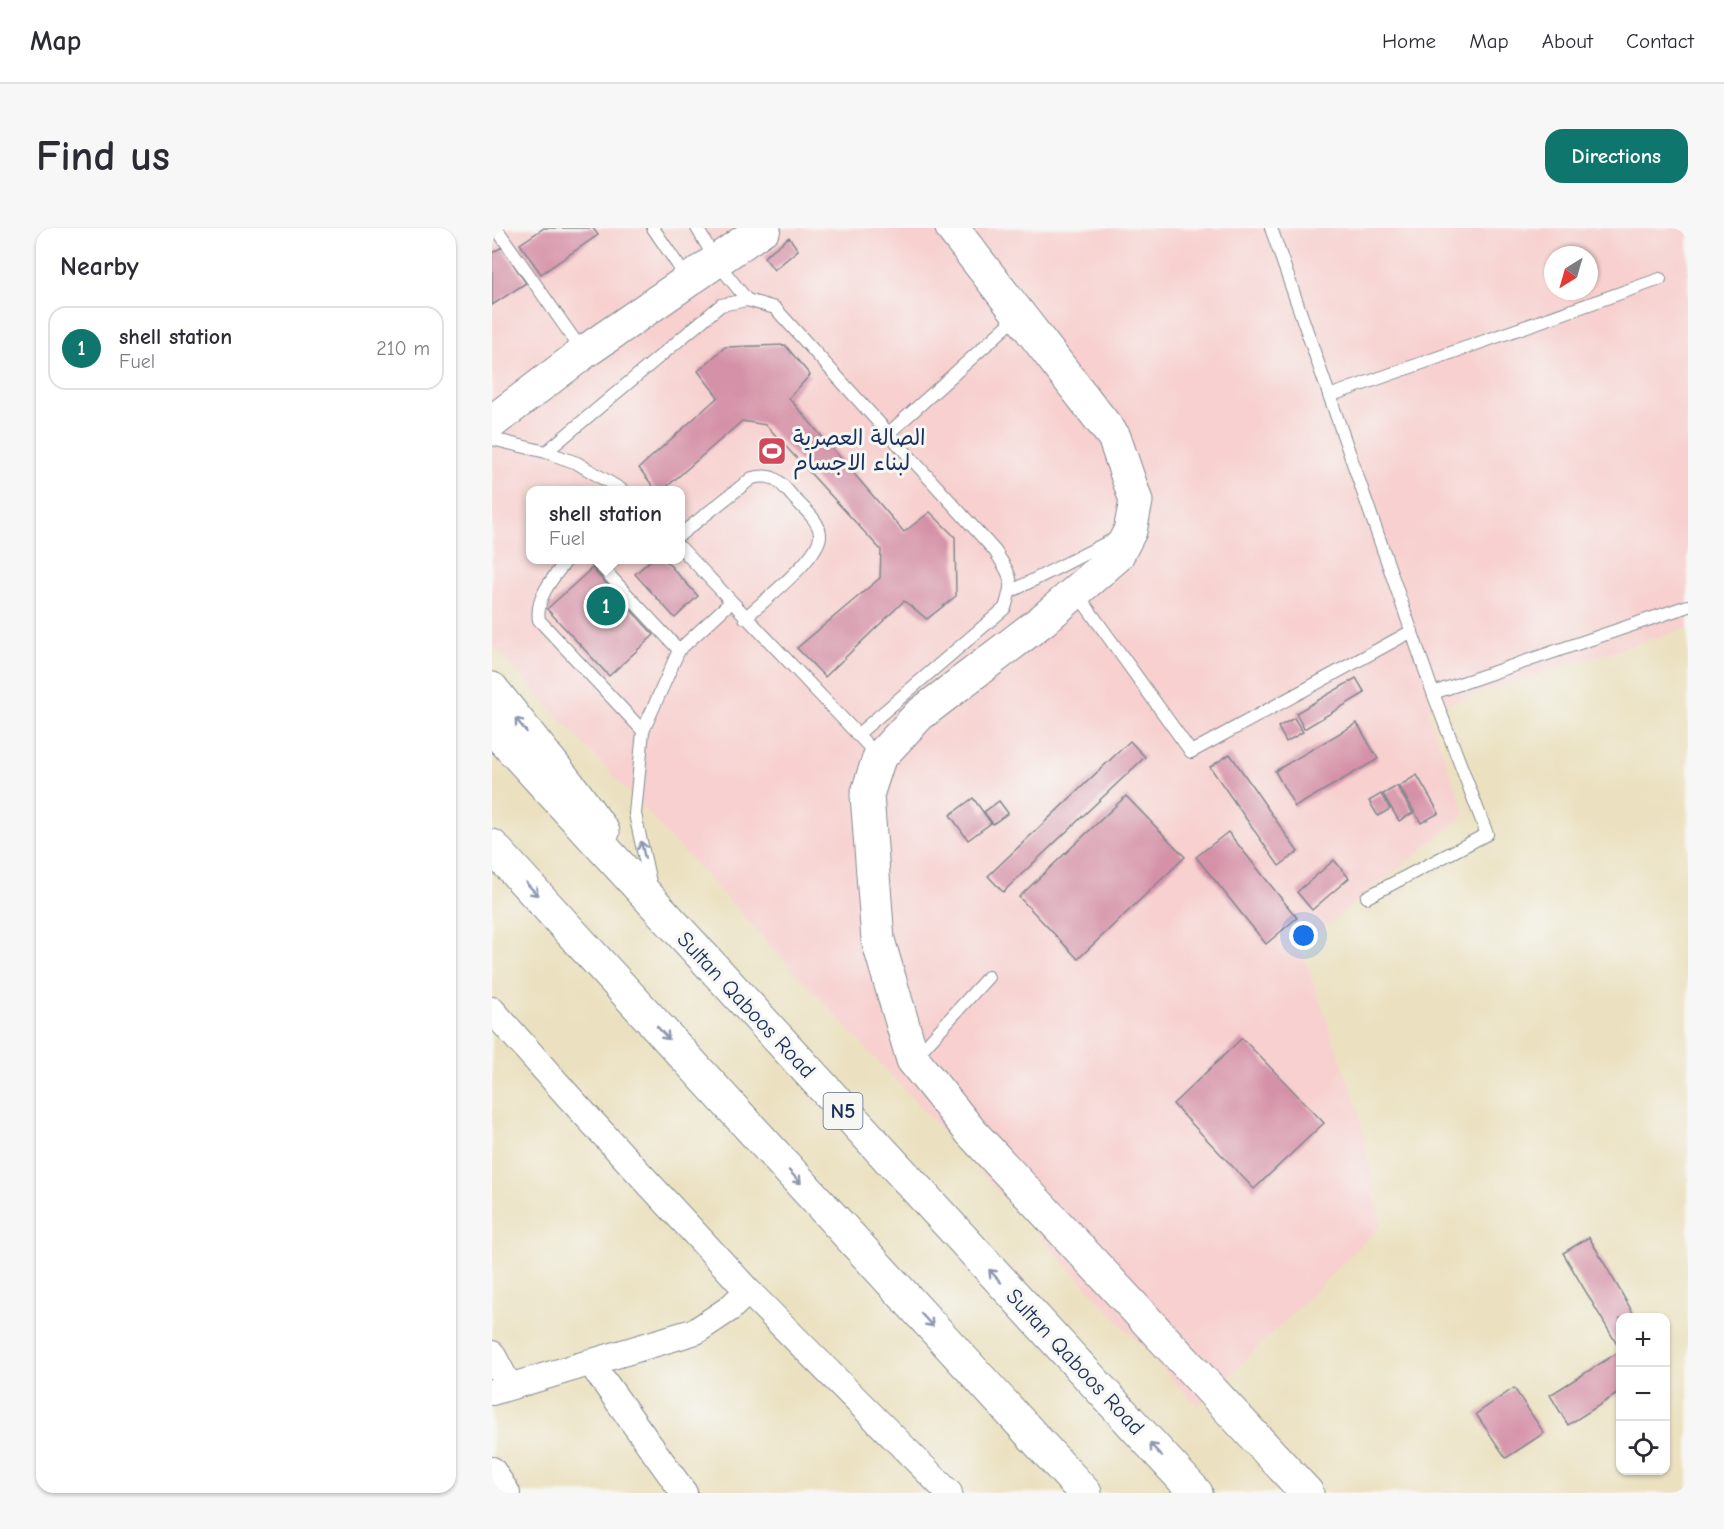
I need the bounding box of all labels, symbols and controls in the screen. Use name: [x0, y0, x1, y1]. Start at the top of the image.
text: Map: [30, 25, 81, 57]
text: Home: [1382, 29, 1436, 53]
text: Map: [1469, 29, 1509, 53]
text: About: [1542, 29, 1593, 53]
text: Contact: [1626, 29, 1694, 53]
button: Directions: [1545, 129, 1688, 183]
text: Find us: [36, 132, 170, 181]
north arrow: [1544, 246, 1598, 300]
text: Nearby: [60, 252, 139, 282]
text: shell station: [119, 324, 232, 350]
text: 1: [78, 337, 85, 360]
text: 210 m: [376, 337, 430, 360]
text: Fuel: [119, 350, 155, 373]
place label: الصالة العصرية لبناء الاجسام: [793, 425, 926, 480]
sports icon: الصالة العصرية لبناء الاجسام: [756, 435, 788, 467]
popup: [526, 486, 685, 564]
text: shell station: [549, 501, 662, 527]
text: Fuel: [549, 527, 585, 550]
pin: 1: [586, 584, 626, 628]
one-way arrow: [514, 717, 527, 733]
one-way arrow: [636, 841, 648, 860]
one-way arrow: [524, 881, 538, 896]
your location: [1289, 921, 1318, 950]
street label: Sultan Qaboos Road: [672, 926, 820, 1084]
one-way arrow: [656, 1025, 670, 1040]
road number: N5: [824, 1093, 862, 1129]
one-way arrow: [788, 1169, 802, 1184]
one-way arrow: [988, 1268, 1002, 1283]
street label: Sultan Qaboos Road: [1001, 1283, 1149, 1441]
one-way arrow: [920, 1313, 934, 1328]
map controls: [1616, 1313, 1670, 1475]
button: +: [1616, 1313, 1670, 1367]
button: −: [1616, 1367, 1670, 1421]
button: locate: [1616, 1421, 1670, 1475]
one-way arrow: [1149, 1443, 1163, 1458]

